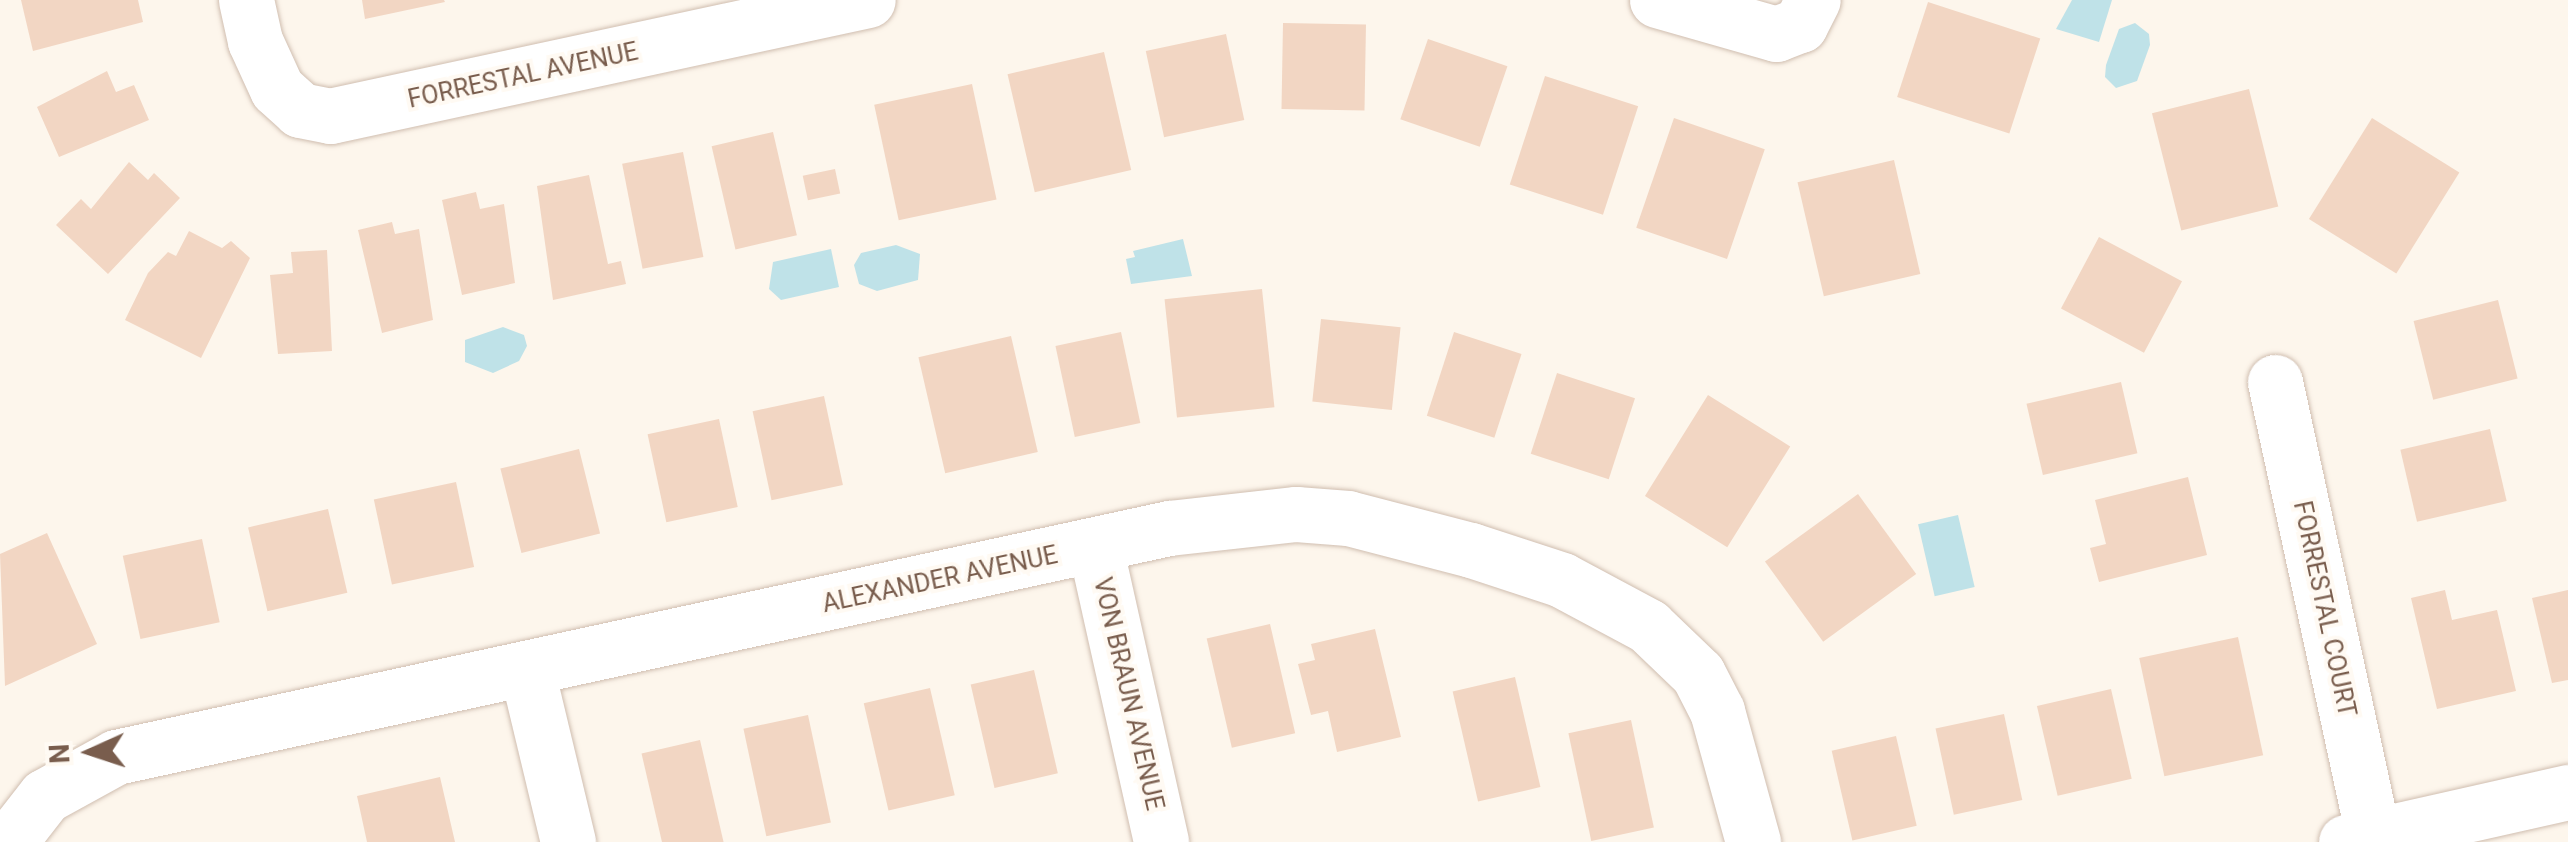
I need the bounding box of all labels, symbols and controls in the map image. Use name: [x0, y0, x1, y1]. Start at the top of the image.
street label: FORRESTAL AVENUE: [405, 37, 641, 115]
street label: FORRESTAL COURT: [2286, 498, 2362, 720]
street label: ALEXANDER AVENUE: [820, 540, 1060, 620]
street label: VON BRAUN AVENUE: [1087, 575, 1169, 813]
north arrow: [40, 702, 140, 802]
text: N: [43, 743, 77, 764]

